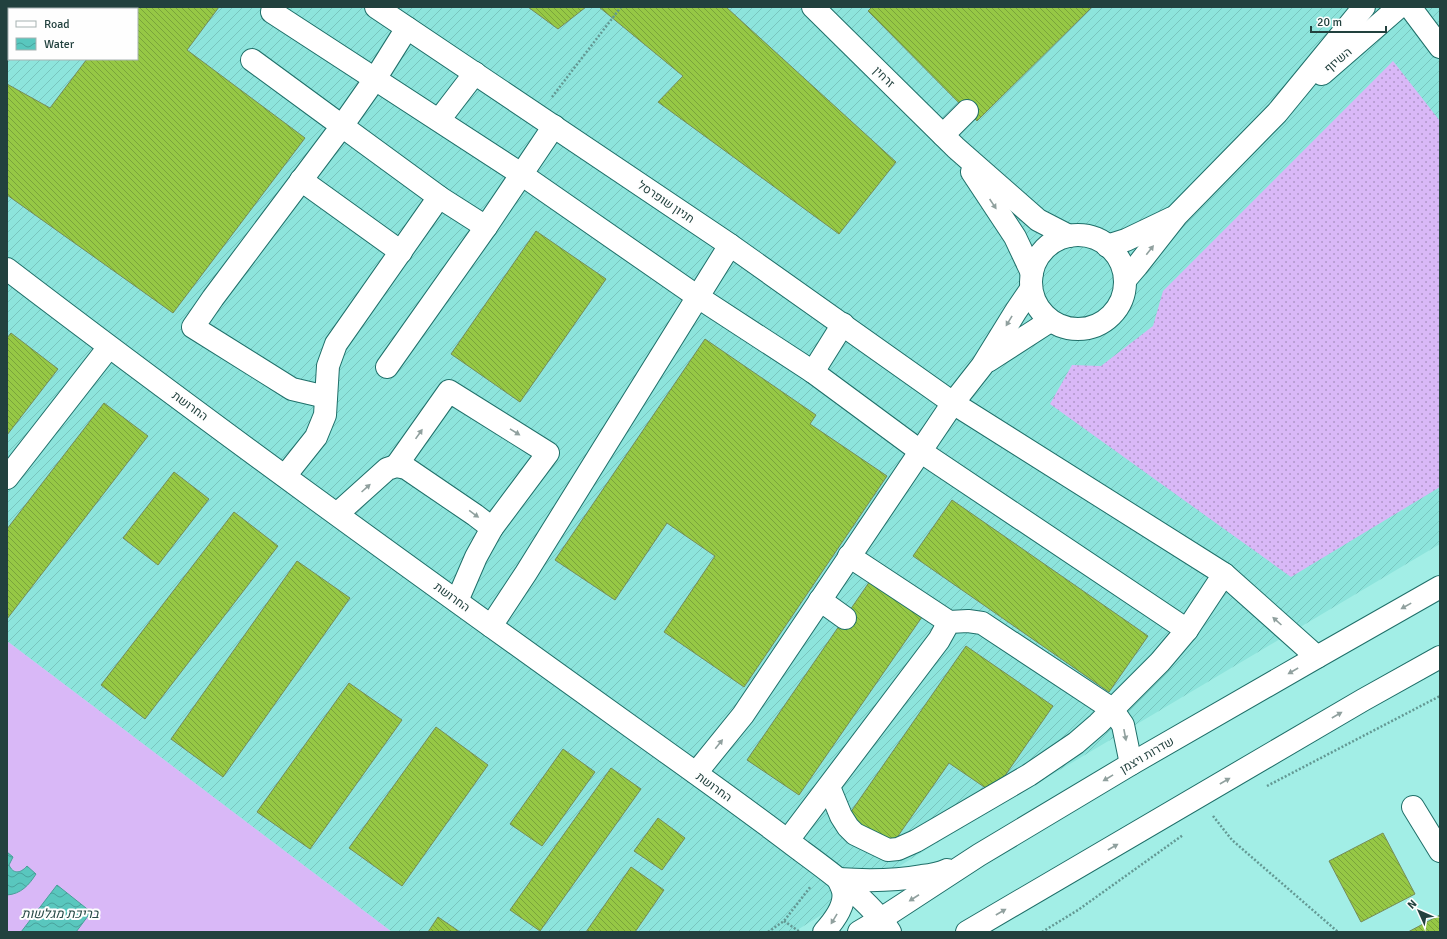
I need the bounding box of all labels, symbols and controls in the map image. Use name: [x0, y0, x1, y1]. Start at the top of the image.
legend: [8, 8, 138, 60]
scale bar: [1311, 8, 1386, 34]
text: 20 m: [1317, 15, 1342, 30]
text: Road: [44, 17, 70, 32]
text: Water: [44, 37, 75, 52]
street label: השיזף: [1321, 44, 1355, 76]
street label: זרחין: [870, 63, 898, 91]
street label: חניון שופרסל: [635, 178, 697, 227]
one-way arrow: [989, 199, 997, 209]
one-way arrow: [1146, 245, 1154, 256]
one-way arrow: [1006, 315, 1013, 327]
street label: החרושת: [169, 388, 211, 424]
one-way arrow: [509, 428, 520, 435]
one-way arrow: [415, 429, 423, 439]
one-way arrow: [361, 483, 371, 493]
one-way arrow: [468, 510, 479, 518]
street label: החרושת: [431, 579, 473, 615]
one-way arrow: [1400, 603, 1412, 610]
one-way arrow: [1272, 617, 1282, 626]
one-way arrow: [1287, 667, 1299, 674]
one-way arrow: [1331, 712, 1343, 719]
one-way arrow: [1123, 729, 1129, 741]
street label: שדרות ויצמן: [1117, 734, 1177, 777]
one-way arrow: [715, 739, 724, 750]
street label: החרושת: [693, 769, 735, 805]
one-way arrow: [1103, 774, 1113, 782]
one-way arrow: [1219, 778, 1231, 785]
one-way arrow: [1107, 843, 1119, 850]
north arrow: [1399, 891, 1439, 931]
one-way arrow: [908, 894, 920, 901]
text: N: [1405, 897, 1420, 912]
water label: בריכת מגלשות: [21, 906, 100, 922]
one-way arrow: [995, 909, 1007, 916]
one-way arrow: [830, 913, 837, 925]

